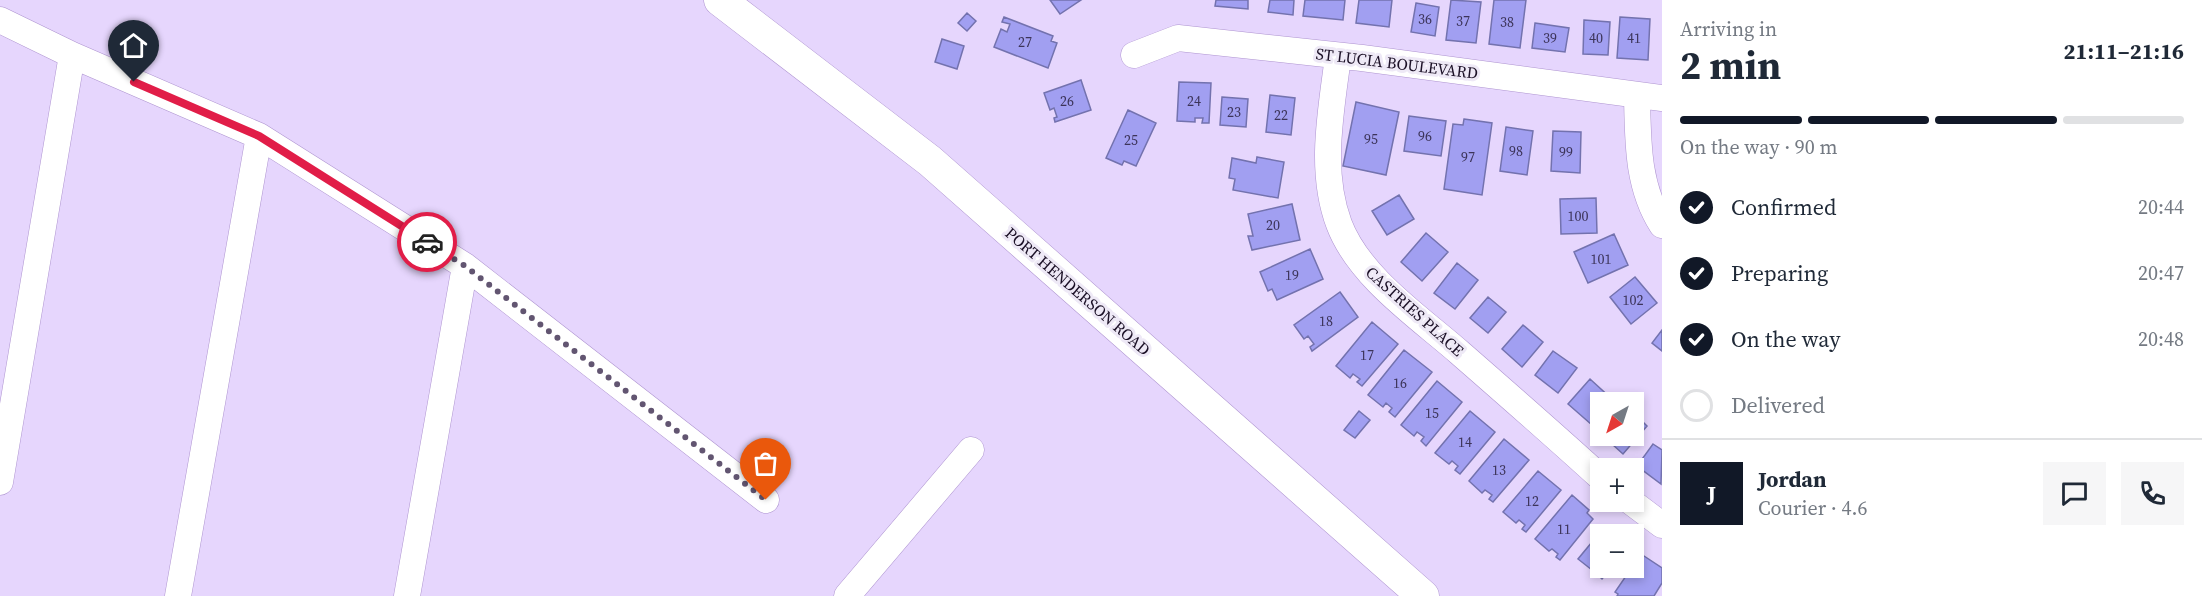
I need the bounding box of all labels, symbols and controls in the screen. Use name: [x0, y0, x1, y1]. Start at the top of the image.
house number: 36: [1418, 9, 1432, 29]
house number: 37: [1456, 11, 1470, 31]
house number: 38: [1500, 12, 1514, 32]
text: Arriving in: [1680, 15, 1777, 43]
pin: [108, 20, 159, 82]
house number: 39: [1543, 28, 1557, 48]
house number: 40: [1589, 28, 1603, 48]
house number: 41: [1627, 28, 1641, 48]
icon: home: [117, 29, 150, 62]
house number: 27: [1018, 32, 1032, 52]
text: 21:11–21:16: [2064, 36, 2184, 66]
text: 2 min: [1680, 39, 1781, 92]
street label: ST LUCIA BOULEVARD: [1315, 42, 1479, 84]
house number: 26: [1060, 91, 1074, 111]
house number: 24: [1187, 91, 1201, 111]
house number: 23: [1227, 102, 1241, 122]
house number: 22: [1274, 105, 1288, 125]
house number: 96: [1418, 126, 1432, 146]
house number: 95: [1364, 129, 1378, 149]
house number: 25: [1124, 130, 1138, 150]
text: On the way · 90 m: [1680, 133, 1837, 161]
house number: 98: [1509, 141, 1523, 161]
house number: 99: [1559, 142, 1573, 162]
house number: 97: [1461, 147, 1475, 167]
icon: check: [1680, 191, 1713, 224]
text: Confirmed: [1731, 192, 1836, 222]
text: 20:44: [2138, 193, 2184, 221]
house number: 100: [1568, 206, 1589, 226]
courier: [397, 212, 457, 272]
house number: 20: [1266, 215, 1280, 235]
street label: PORT HENDERSON ROAD: [1001, 222, 1155, 360]
icon: car: [411, 226, 444, 259]
house number: 101: [1591, 249, 1612, 269]
icon: check: [1680, 257, 1713, 290]
text: Preparing: [1731, 258, 1828, 288]
text: 20:47: [2138, 259, 2184, 287]
street label: CASTRIES PLACE: [1361, 261, 1469, 361]
house number: 19: [1285, 265, 1299, 285]
house number: 102: [1623, 290, 1644, 310]
house number: 18: [1319, 311, 1333, 331]
icon: check: [1680, 323, 1713, 356]
text: On the way: [1731, 324, 1840, 354]
text: 20:48: [2138, 325, 2184, 353]
house number: 17: [1360, 345, 1374, 365]
house number: 16: [1393, 373, 1407, 393]
text: Delivered: [1731, 390, 1825, 420]
north arrow: [1590, 392, 1644, 446]
map controls: [1590, 392, 1644, 578]
house number: 15: [1425, 403, 1439, 423]
house number: 14: [1458, 432, 1472, 452]
pin: [740, 438, 791, 500]
icon: bag: [749, 447, 782, 480]
button: +: [1590, 458, 1644, 512]
house number: 13: [1492, 460, 1506, 480]
button: chat: [2043, 462, 2106, 525]
button: phone: [2121, 462, 2184, 525]
text: Jordan: [1758, 464, 1826, 494]
text: J: [1707, 478, 1716, 508]
house number: 12: [1525, 491, 1539, 511]
text: Courier · 4.6: [1758, 494, 1867, 522]
house number: 11: [1557, 519, 1571, 539]
button: −: [1590, 524, 1644, 578]

